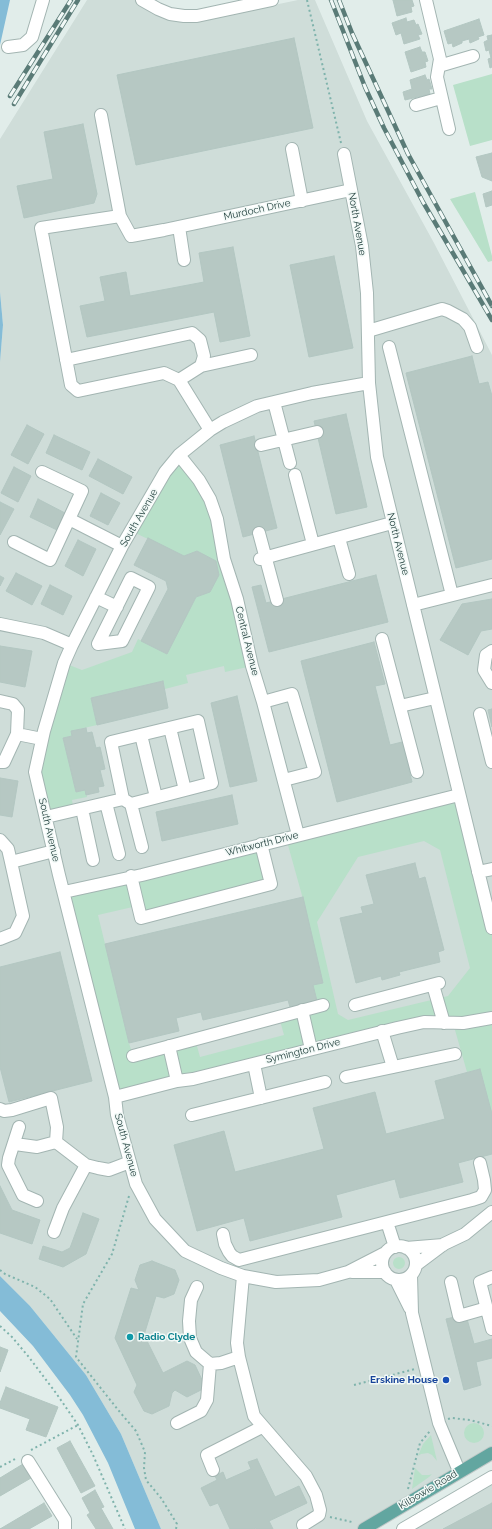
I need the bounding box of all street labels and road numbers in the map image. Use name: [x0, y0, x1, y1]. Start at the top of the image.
street label: North Avenue: [346, 191, 368, 257]
street label: Murdoch Drive: [223, 197, 291, 223]
street label: South Avenue: [118, 487, 160, 549]
street label: North Avenue: [384, 512, 412, 576]
street label: Central Avenue: [233, 605, 261, 677]
street label: South Avenue: [36, 797, 62, 863]
street label: Whitworth Drive: [224, 829, 300, 859]
street label: Symington Drive: [265, 1036, 341, 1066]
street label: South Avenue: [112, 1112, 140, 1178]
street label: Kilbowie Road: [397, 1468, 459, 1512]

